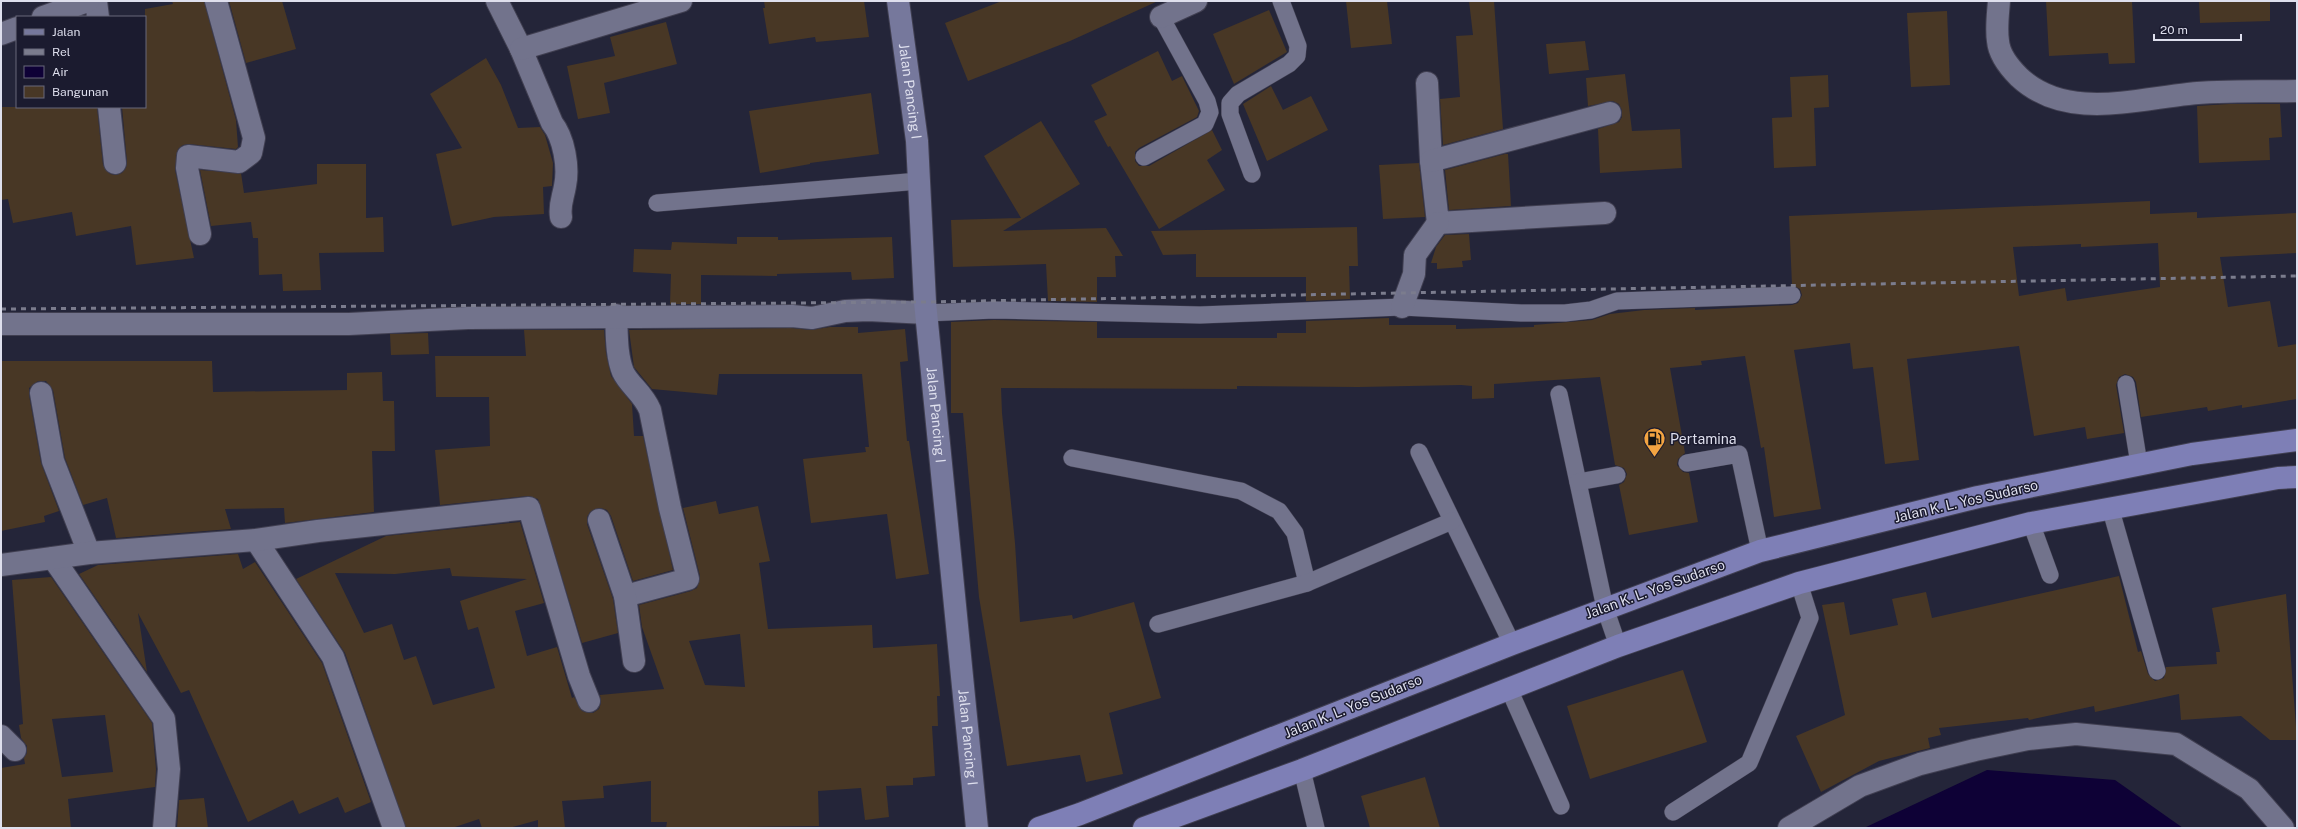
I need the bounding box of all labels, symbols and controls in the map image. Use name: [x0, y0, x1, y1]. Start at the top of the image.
legend: [16, 16, 146, 108]
scale bar: [2154, 16, 2241, 42]
text: 20 m: [2160, 23, 2188, 37]
text: Jalan: [52, 25, 81, 39]
street label: Jalan Pancing I: [896, 42, 925, 140]
text: Rel: [52, 45, 71, 59]
text: Air: [52, 65, 69, 79]
text: Bangunan: [52, 85, 108, 99]
street label: Jalan Pancing I: [923, 366, 949, 464]
fuel station icon: Pertamina: [1641, 426, 1667, 459]
place label: Pertamina: [1670, 431, 1737, 447]
street label: Jalan K. L. Yos Sudarso: [1893, 477, 2040, 525]
street label: Jalan K. L. Yos Sudarso: [1583, 556, 1727, 622]
street label: Jalan K. L. Yos Sudarso: [1282, 671, 1424, 741]
street label: Jalan Pancing I: [955, 689, 981, 786]

